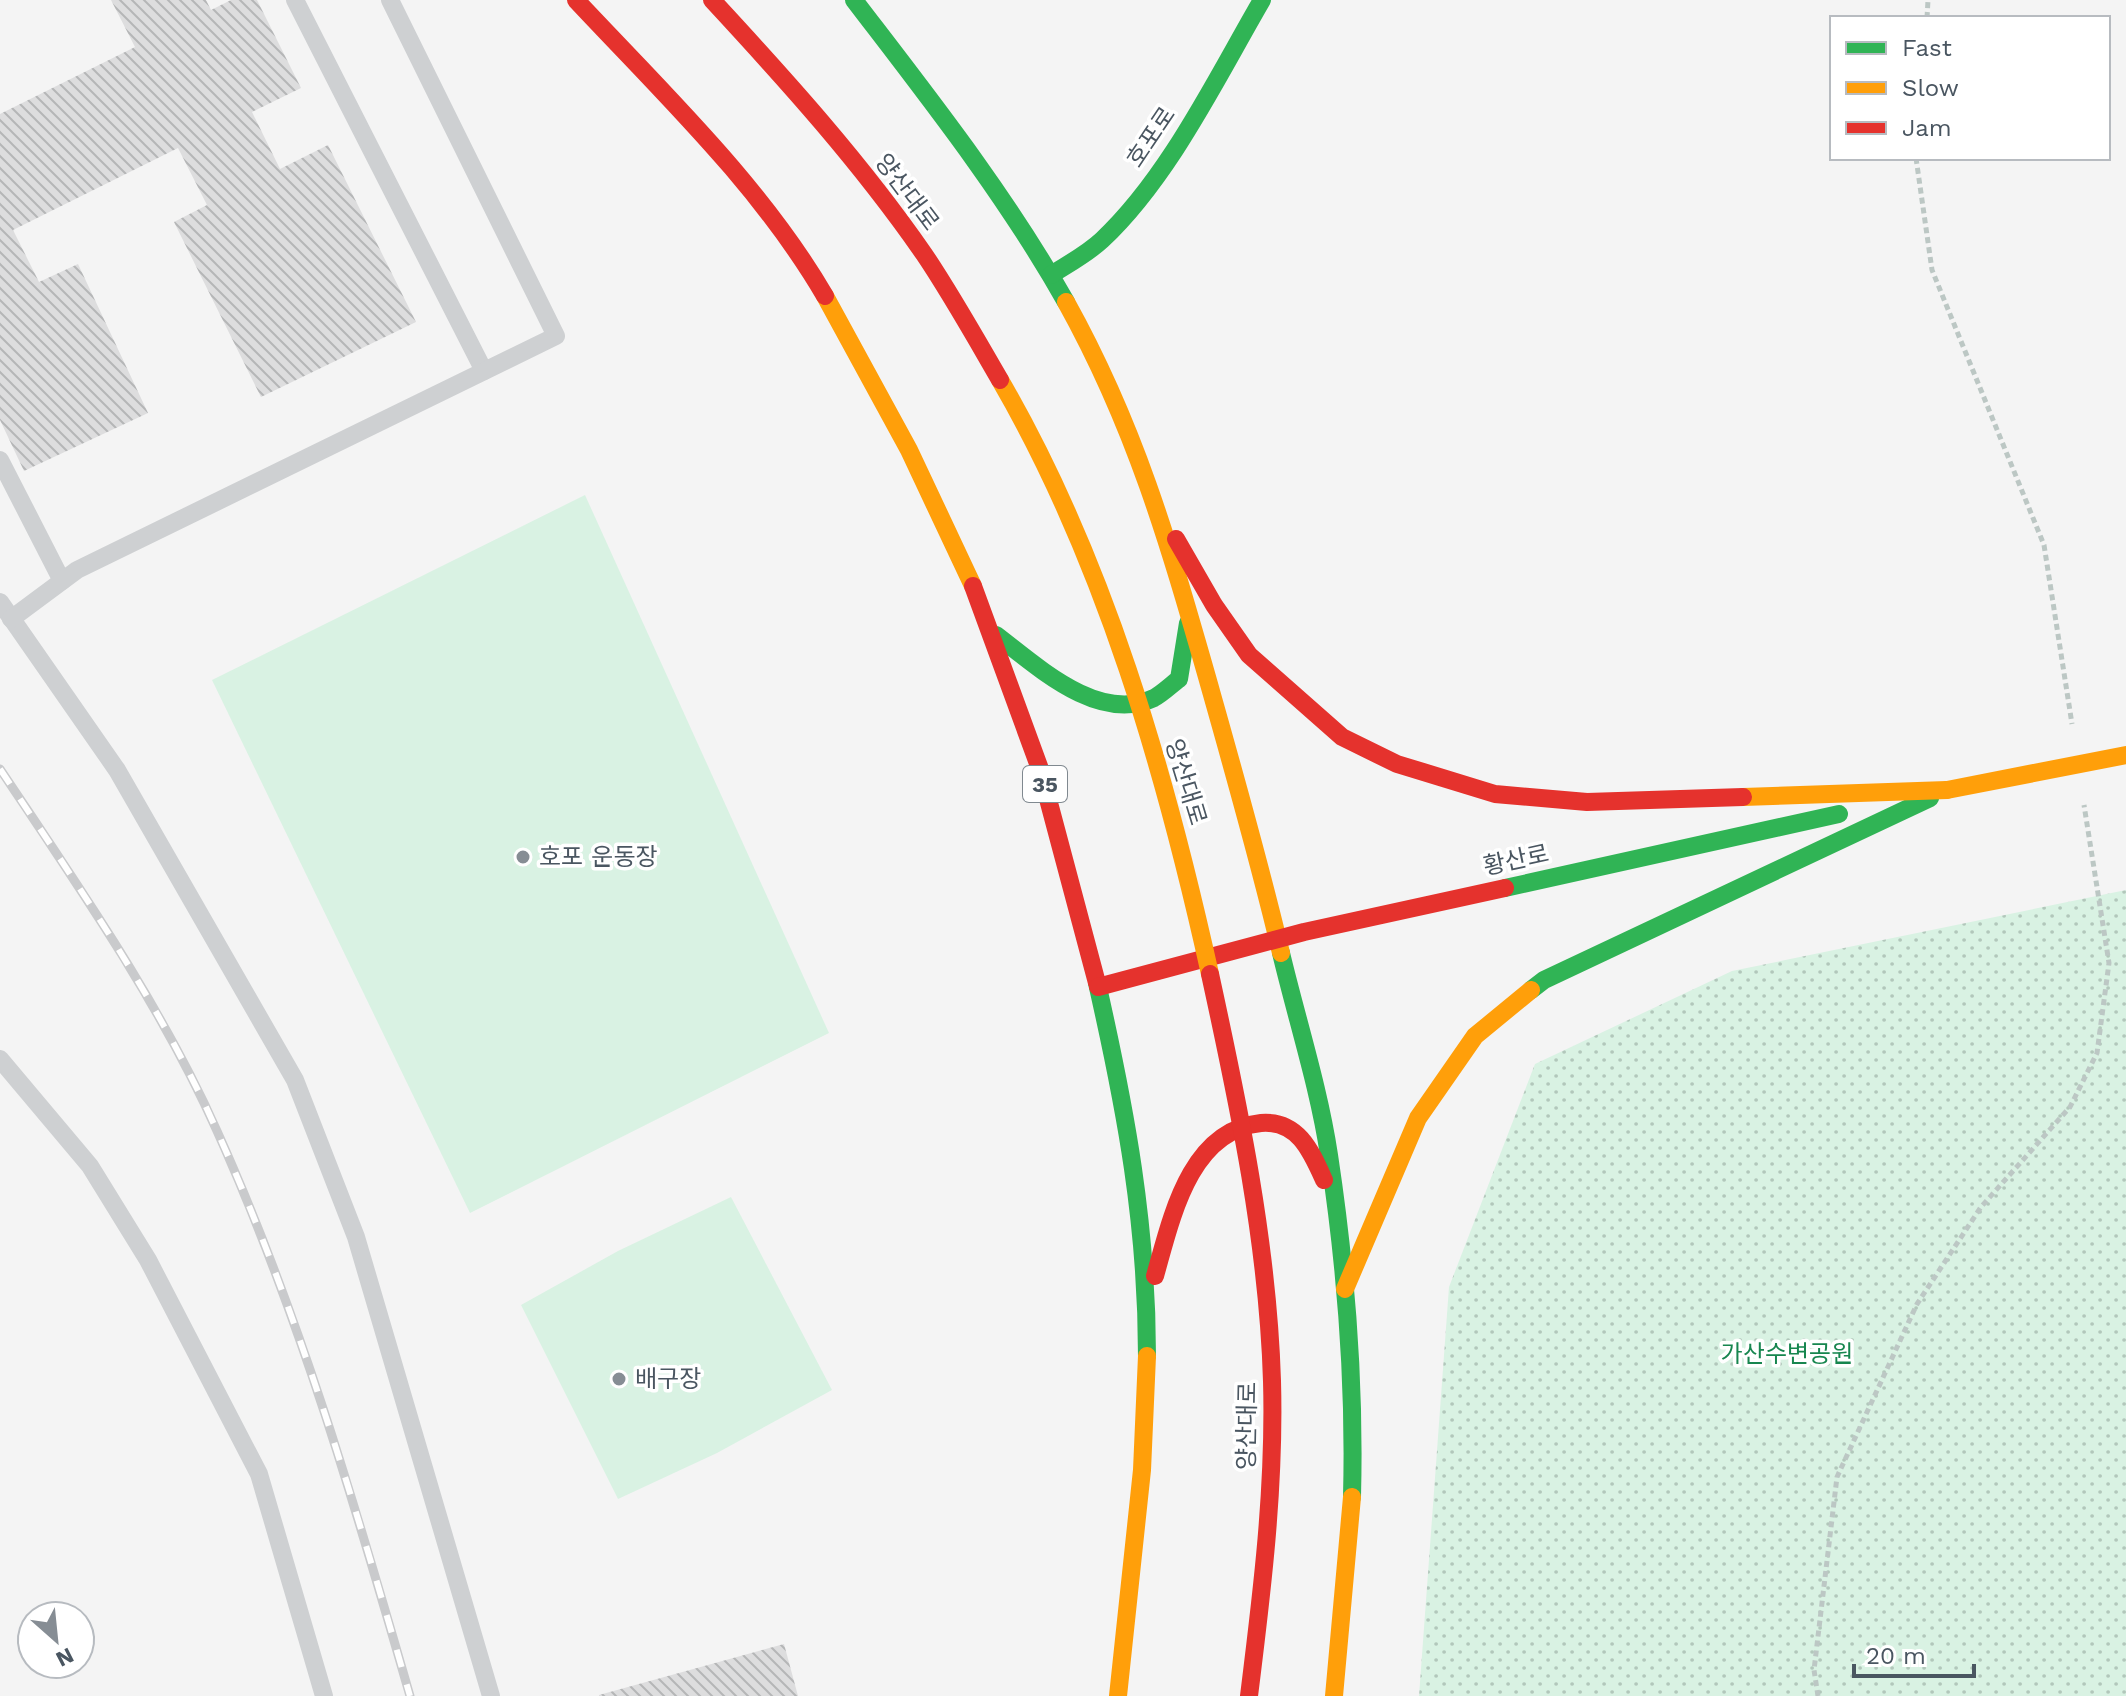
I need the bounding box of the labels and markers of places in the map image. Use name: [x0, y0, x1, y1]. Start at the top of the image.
place label: 호포 운동장: [539, 843, 658, 871]
marker: 호포 운동장: [514, 848, 532, 866]
place label: 배구장: [635, 1365, 701, 1393]
marker: 배구장: [610, 1370, 628, 1388]

